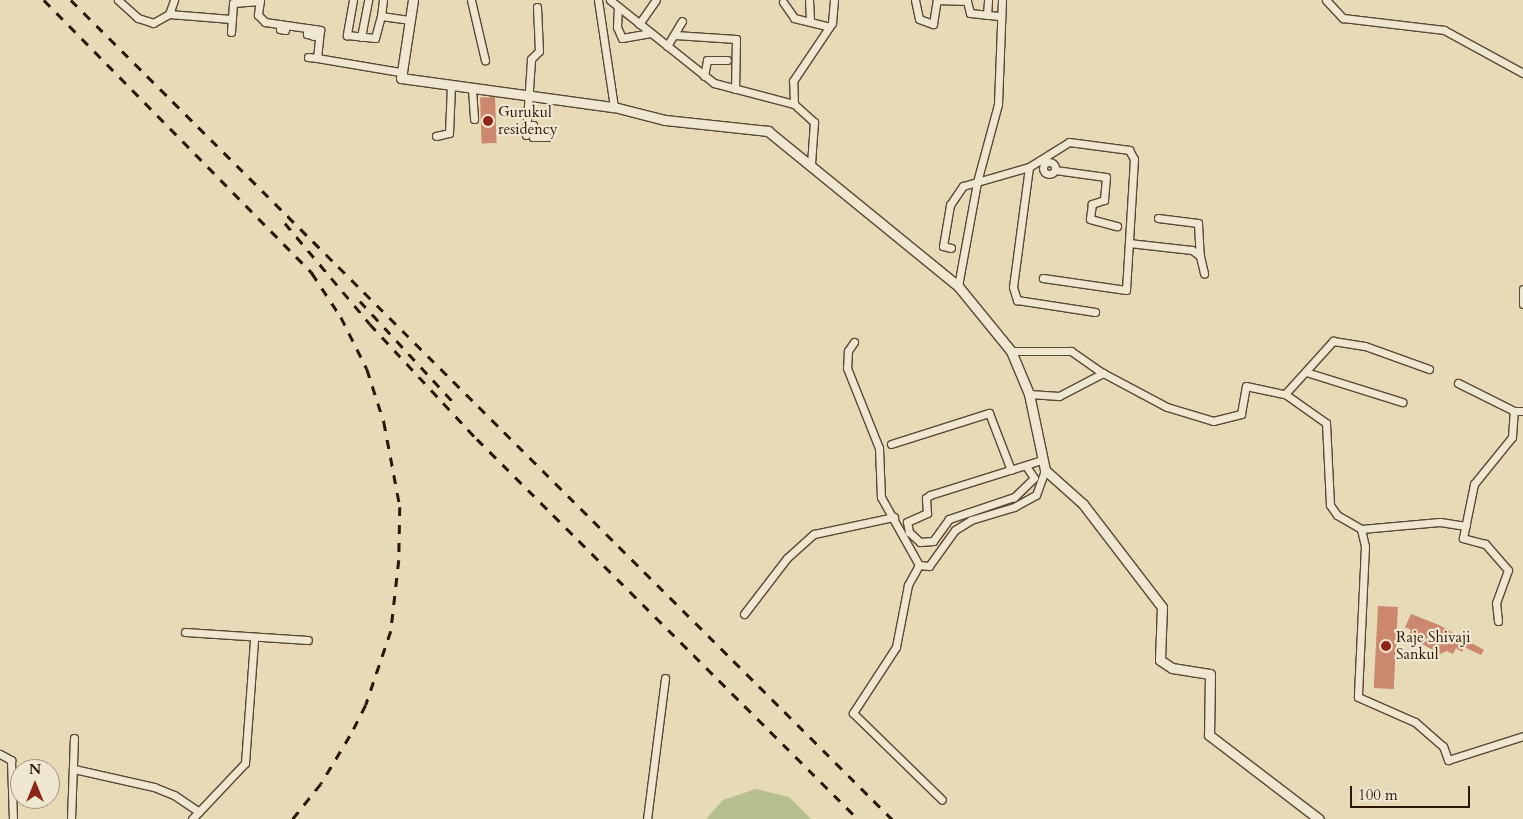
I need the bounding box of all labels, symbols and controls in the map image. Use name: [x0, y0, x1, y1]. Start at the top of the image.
place label: Gurukul residency: [498, 103, 558, 138]
marker: Gurukul residency: [482, 115, 494, 127]
place label: Raje Shivaji Sankul: [1396, 628, 1470, 663]
marker: Raje Shivaji Sankul: [1380, 640, 1392, 652]
north arrow: [10, 759, 60, 809]
text: N: [29, 760, 41, 779]
scale bar: [1353, 776, 1473, 808]
text: 100 m: [1358, 785, 1398, 805]

